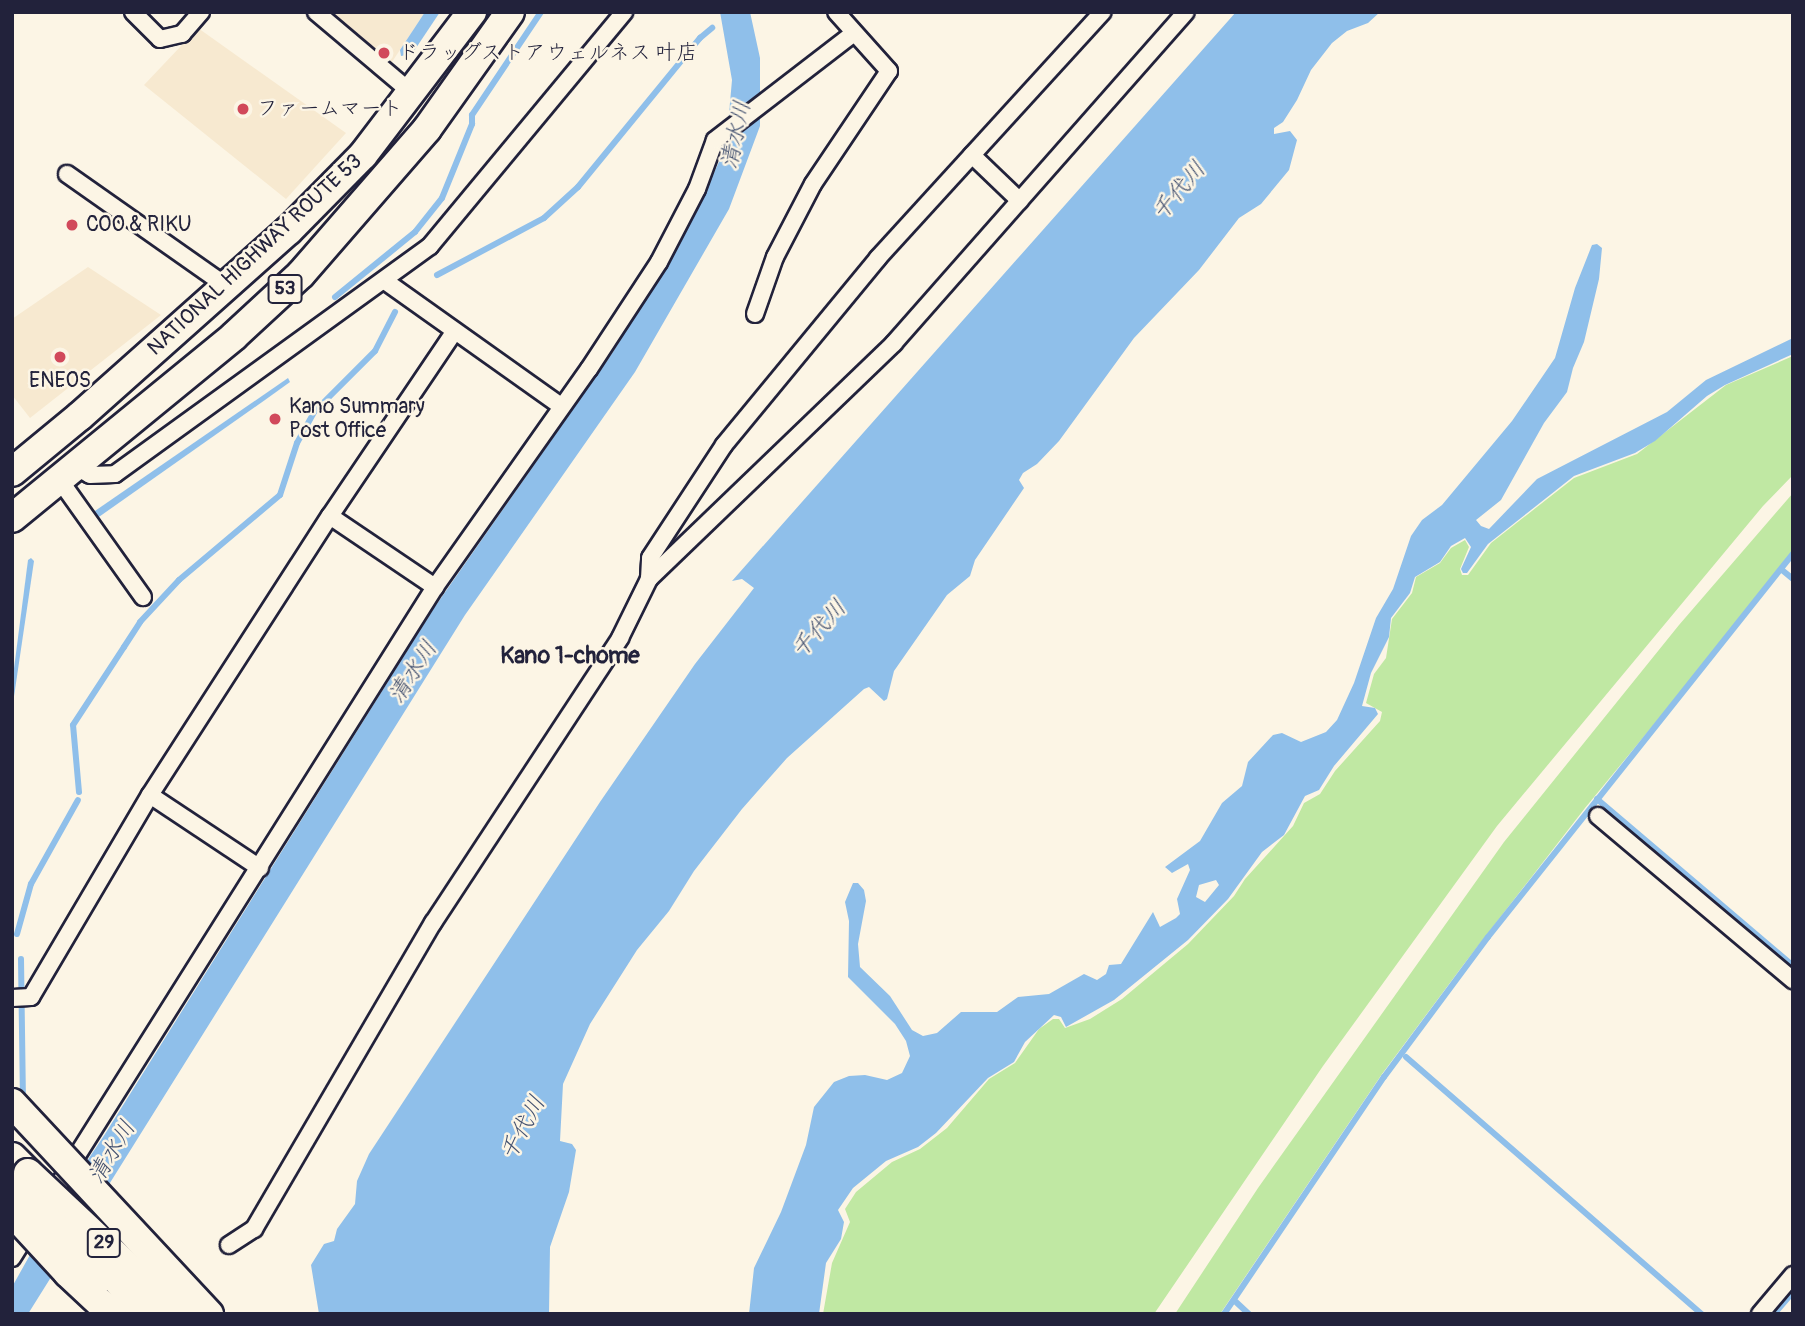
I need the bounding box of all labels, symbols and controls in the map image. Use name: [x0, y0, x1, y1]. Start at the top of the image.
place label: ドラッグストアウェルネス 叶店: [398, 40, 697, 66]
marker: ドラッグストアウェルネス 叶店: [376, 45, 392, 61]
place label: ファームマート: [257, 96, 404, 122]
water label: 清水川: [715, 98, 757, 172]
marker: ファームマート: [235, 101, 251, 117]
street label: NATIONAL HIGHWAY ROUTE 53: [143, 149, 367, 361]
water label: 千代川: [1146, 156, 1212, 226]
place label: COO & RIKU: [86, 212, 192, 238]
marker: COO & RIKU: [64, 217, 80, 233]
road number: 53: [268, 274, 302, 304]
marker: ENEOS: [52, 349, 68, 365]
place label: ENEOS: [29, 368, 91, 394]
place label: Kano Summary Post Office: [289, 394, 425, 444]
marker: Kano Summary Post Office: [267, 411, 283, 427]
water label: 千代川: [786, 594, 852, 664]
water label: 清水川: [383, 636, 443, 708]
district label: Kano 1-chome: [500, 642, 640, 670]
water label: 千代川: [495, 1091, 551, 1165]
water label: 清水川: [82, 1115, 142, 1189]
road number: 29: [86, 1228, 122, 1259]

